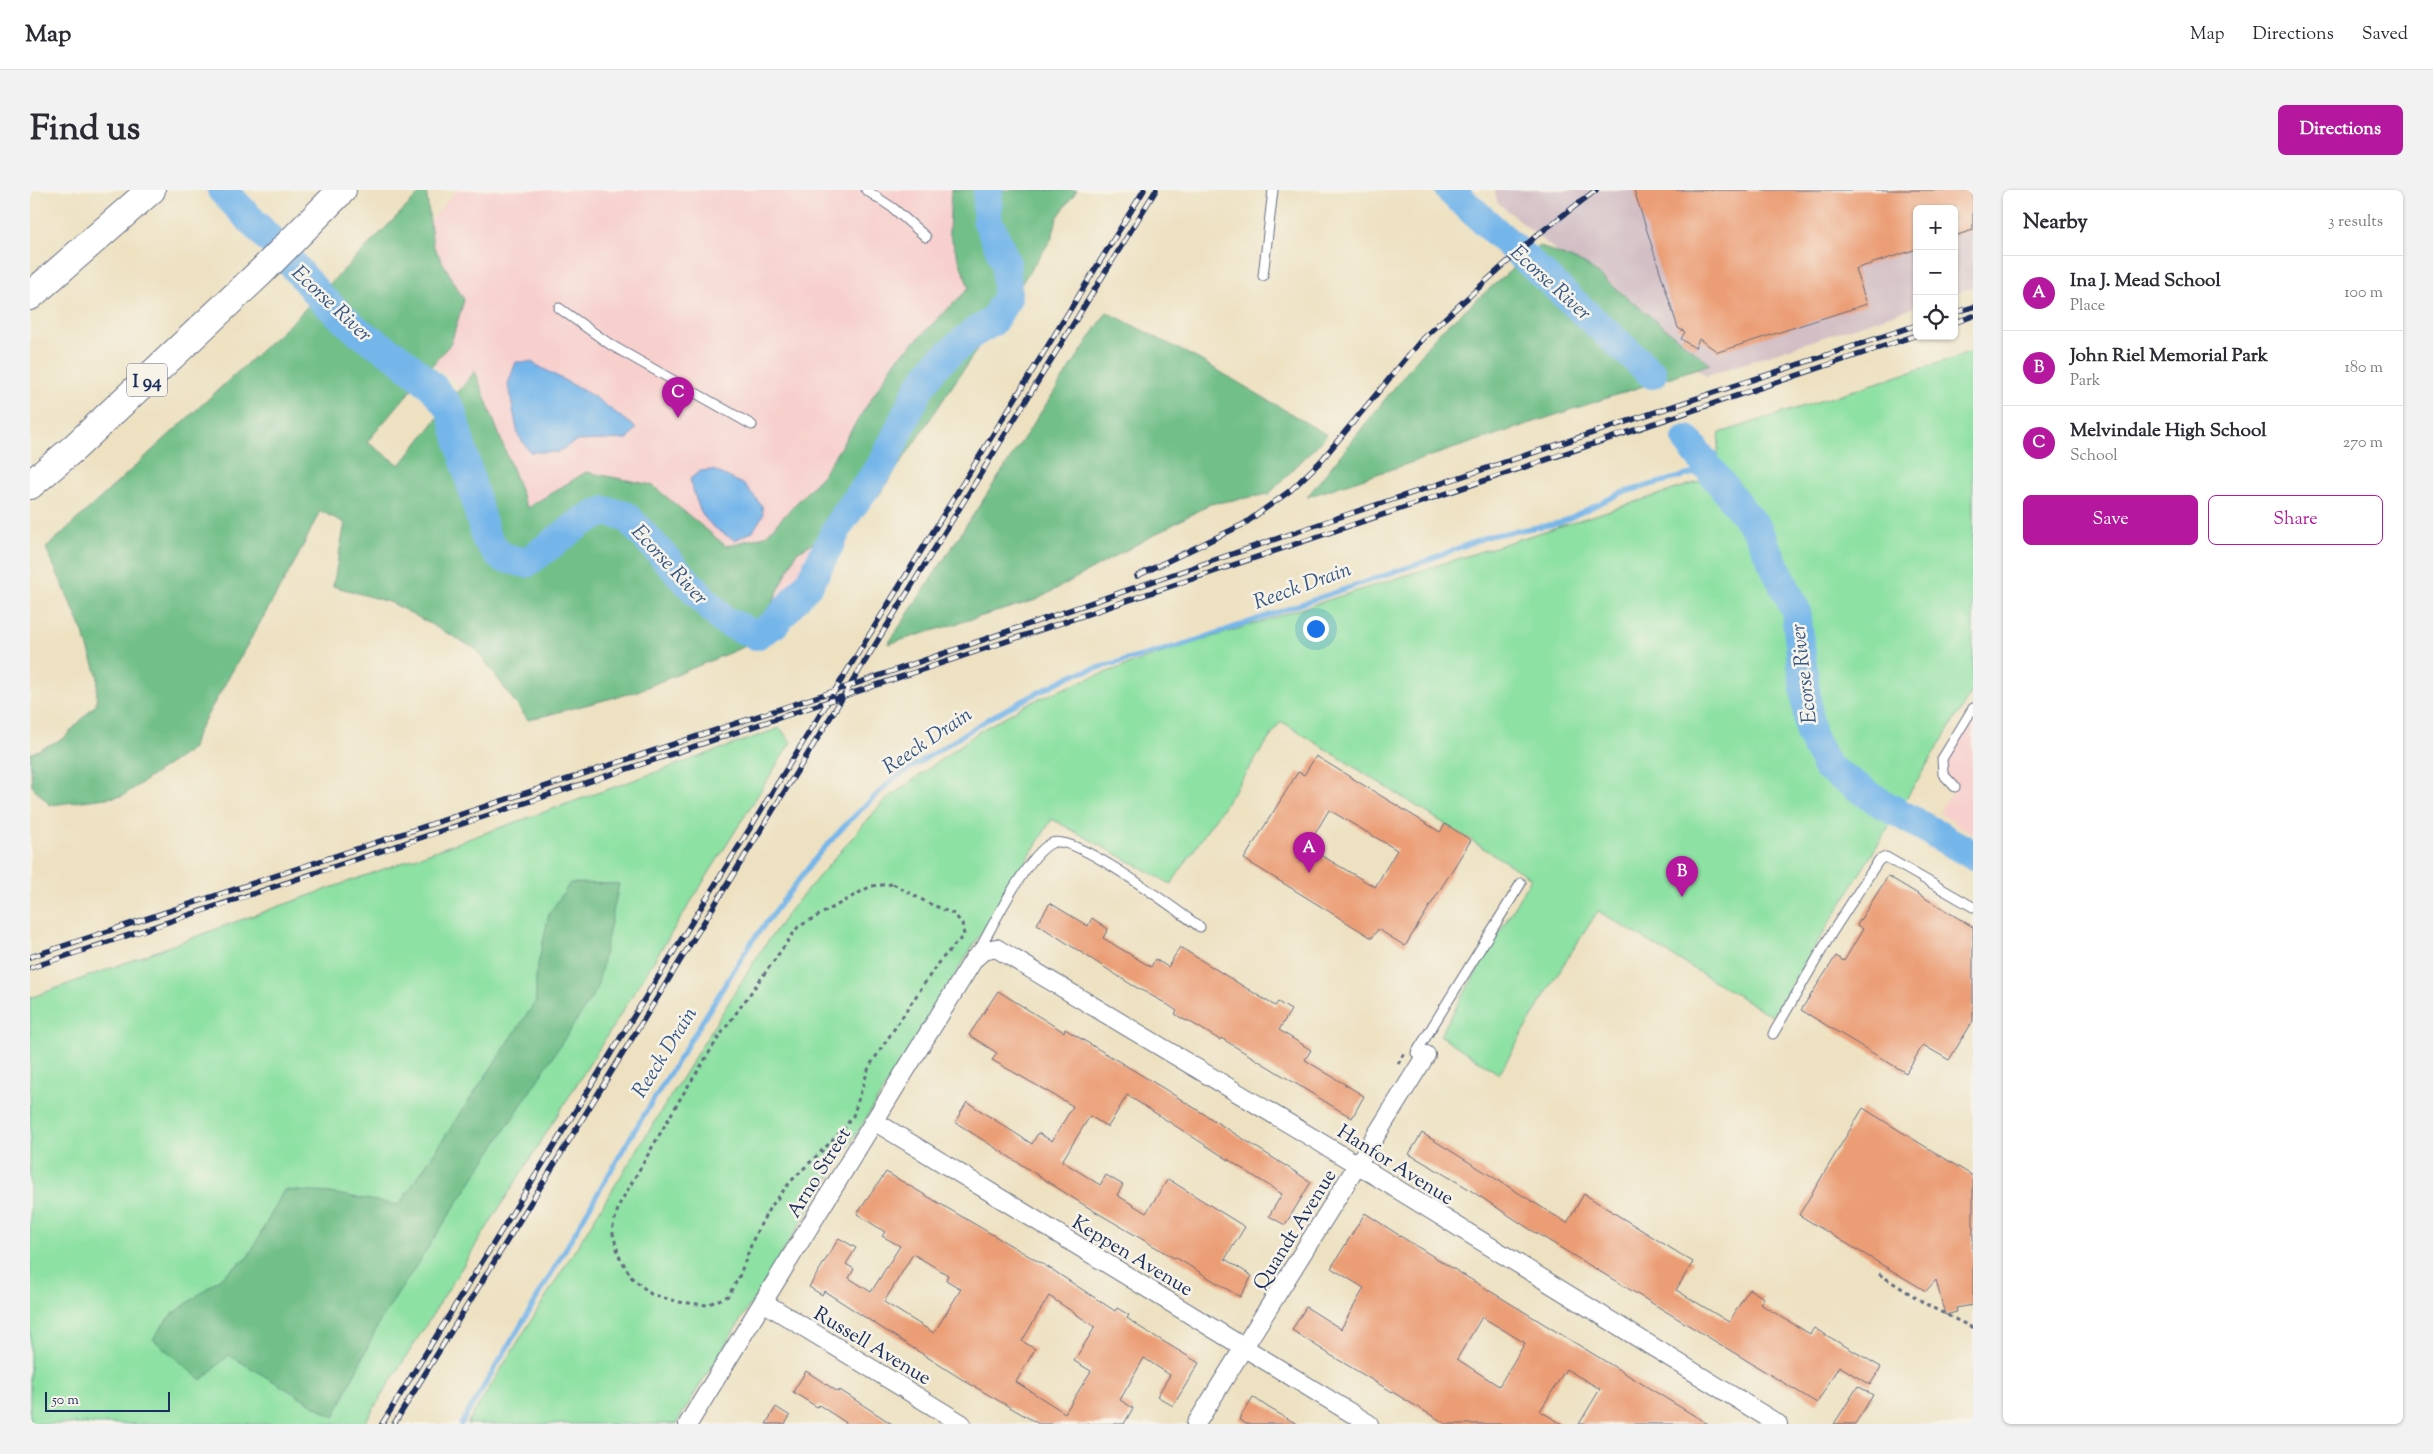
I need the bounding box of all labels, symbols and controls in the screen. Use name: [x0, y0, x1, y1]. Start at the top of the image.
text: Map: [25, 18, 71, 52]
text: Map: [2190, 22, 2225, 48]
text: Directions: [2253, 22, 2334, 48]
text: Saved: [2362, 22, 2408, 48]
text: Find us: [30, 105, 140, 156]
button: Directions: [2278, 105, 2403, 155]
map controls: [1913, 205, 1958, 340]
button: +: [1913, 205, 1958, 250]
text: Nearby: [2023, 208, 2088, 238]
text: 3 results: [2328, 211, 2383, 234]
water label: Ecorse River: [1502, 239, 1598, 329]
button: −: [1913, 250, 1958, 295]
water label: Ecorse River: [284, 259, 378, 350]
text: Ina J. Mead School: [2070, 268, 2221, 295]
text: A: [2033, 282, 2046, 305]
text: 100 m: [2344, 282, 2383, 305]
button: locate: [1913, 295, 1958, 340]
text: Place: [2070, 295, 2105, 318]
text: John Riel Memorial Park: [2070, 343, 2268, 370]
text: B: [2034, 357, 2044, 380]
text: 180 m: [2344, 357, 2383, 380]
road number: I 94: [127, 364, 167, 396]
text: Park: [2070, 370, 2101, 393]
pin: C: [662, 377, 694, 418]
text: Melvindale High School: [2070, 418, 2267, 445]
text: C: [2033, 432, 2045, 455]
text: 270 m: [2343, 432, 2383, 455]
text: School: [2070, 445, 2118, 468]
button: Save: [2023, 495, 2198, 545]
button: Share: [2208, 495, 2383, 545]
water label: Ecorse River: [623, 518, 714, 613]
water label: Reeck Drain: [1250, 555, 1356, 618]
your location: [1303, 616, 1329, 642]
water label: Ecorse River: [1784, 621, 1826, 726]
water label: Reeck Drain: [877, 701, 979, 783]
pin: A: [1293, 832, 1325, 873]
pin: B: [1666, 856, 1698, 897]
water label: Reeck Drain: [626, 1002, 705, 1104]
street label: Hanfor Avenue: [1331, 1119, 1459, 1214]
street label: Arno Street: [781, 1122, 859, 1224]
street label: Quandt Avenue: [1247, 1164, 1345, 1297]
street label: Keppen Avenue: [1066, 1209, 1198, 1305]
street label: Russell Avenue: [807, 1301, 936, 1394]
scale bar: [45, 1389, 170, 1412]
text: 50 m: [52, 1391, 79, 1411]

